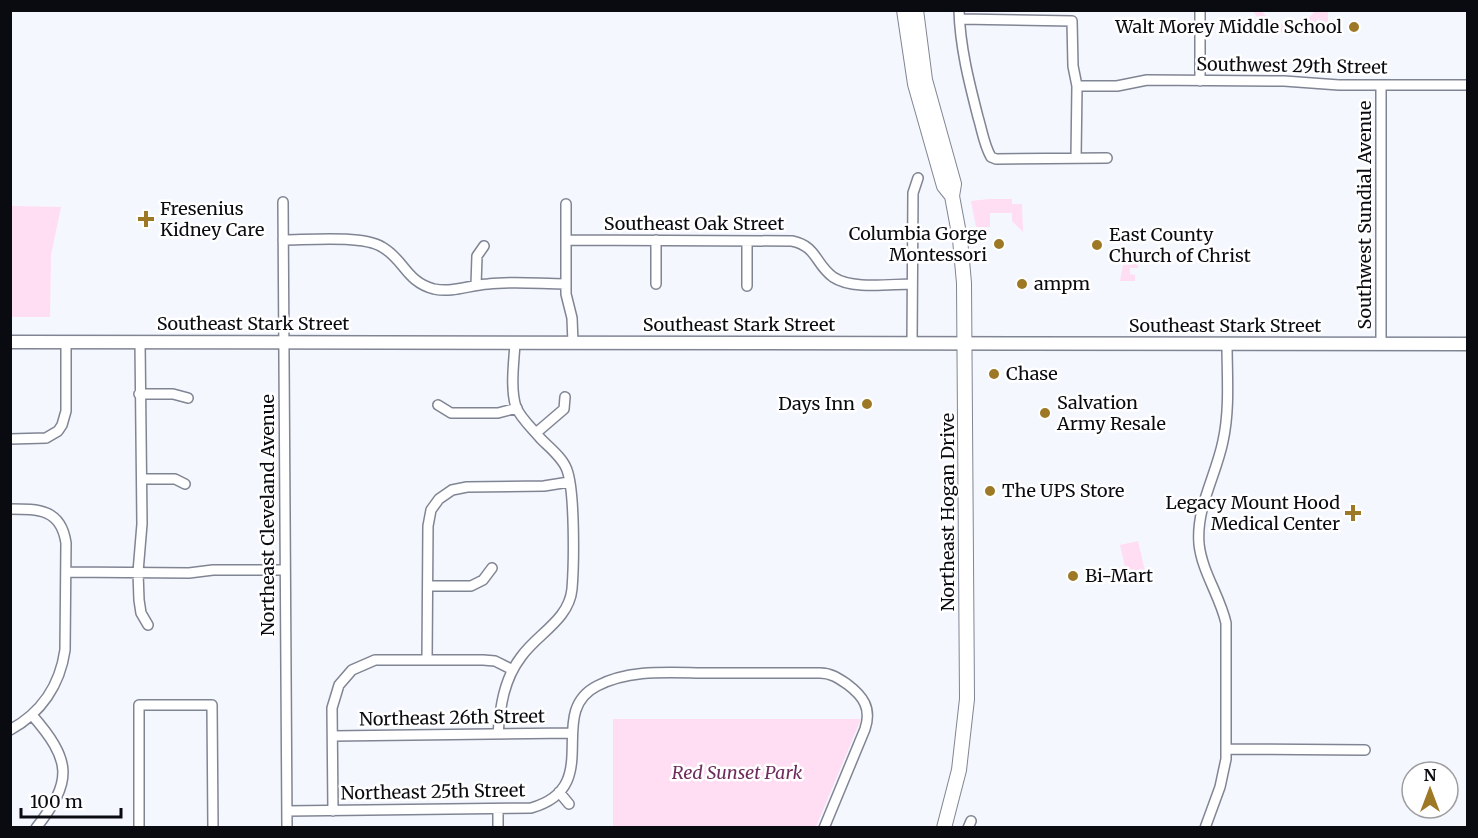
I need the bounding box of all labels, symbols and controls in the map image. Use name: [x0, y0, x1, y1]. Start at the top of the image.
place label: Walt Morey Middle School: [1114, 15, 1342, 38]
marker: Walt Morey Middle School: [1347, 20, 1361, 34]
street label: Southwest 29th Street: [1196, 52, 1388, 79]
street label: Southwest Sundial Avenue: [1353, 101, 1376, 329]
place label: Fresenius Kidney Care: [160, 197, 264, 241]
marker: Fresenius Kidney Care: [137, 210, 155, 228]
street label: Southeast Oak Street: [604, 212, 784, 235]
place label: Columbia Gorge Montessori: [849, 222, 987, 266]
place label: East County Church of Christ: [1109, 223, 1251, 267]
marker: Columbia Gorge Montessori: [992, 237, 1006, 251]
marker: East County Church of Christ: [1090, 238, 1104, 252]
place label: ampm: [1034, 272, 1090, 295]
marker: ampm: [1015, 277, 1029, 291]
street label: Southeast Stark Street: [157, 312, 349, 335]
street label: Southeast Stark Street: [643, 313, 835, 336]
street label: Southeast Stark Street: [1129, 314, 1321, 337]
place label: Chase: [1006, 362, 1058, 385]
marker: Chase: [987, 367, 1001, 381]
place label: Salvation Army Resale: [1056, 391, 1166, 435]
place label: Days Inn: [778, 392, 855, 415]
street label: Northeast Cleveland Avenue: [256, 394, 279, 636]
marker: Days Inn: [860, 397, 874, 411]
marker: Salvation Army Resale: [1038, 406, 1052, 420]
street label: Northeast Hogan Drive: [936, 413, 959, 611]
place label: The UPS Store: [1002, 479, 1125, 502]
marker: The UPS Store: [983, 484, 997, 498]
place label: Legacy Mount Hood Medical Center: [1166, 491, 1340, 535]
marker: Legacy Mount Hood Medical Center: [1344, 504, 1362, 522]
place label: Bi-Mart: [1085, 564, 1153, 587]
marker: Bi-Mart: [1066, 569, 1080, 583]
street label: Northeast 26th Street: [359, 704, 545, 731]
north arrow: [1400, 760, 1460, 820]
park label: Red Sunset Park: [672, 761, 802, 784]
text: N: [1424, 765, 1437, 785]
street label: Northeast 25th Street: [340, 778, 526, 805]
scale bar: [21, 781, 122, 819]
text: 100 m: [30, 790, 83, 813]

